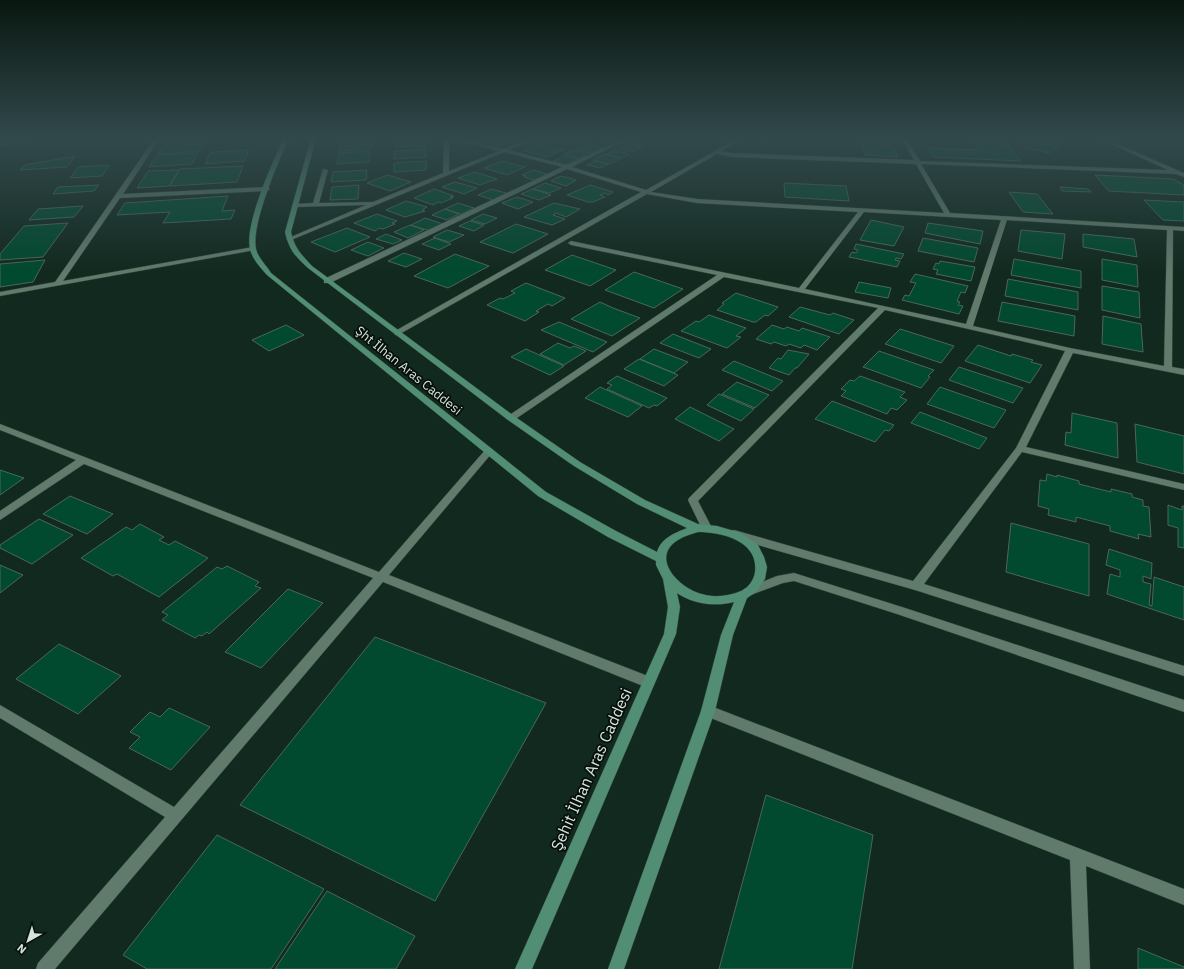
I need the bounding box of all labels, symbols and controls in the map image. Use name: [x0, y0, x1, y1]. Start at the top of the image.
street label: Şht İlhan Aras Caddesi: [352, 322, 465, 419]
street label: Şehit İlhan Aras Caddesi: [546, 685, 636, 853]
north arrow: [8, 921, 48, 961]
text: N: [14, 941, 29, 957]

